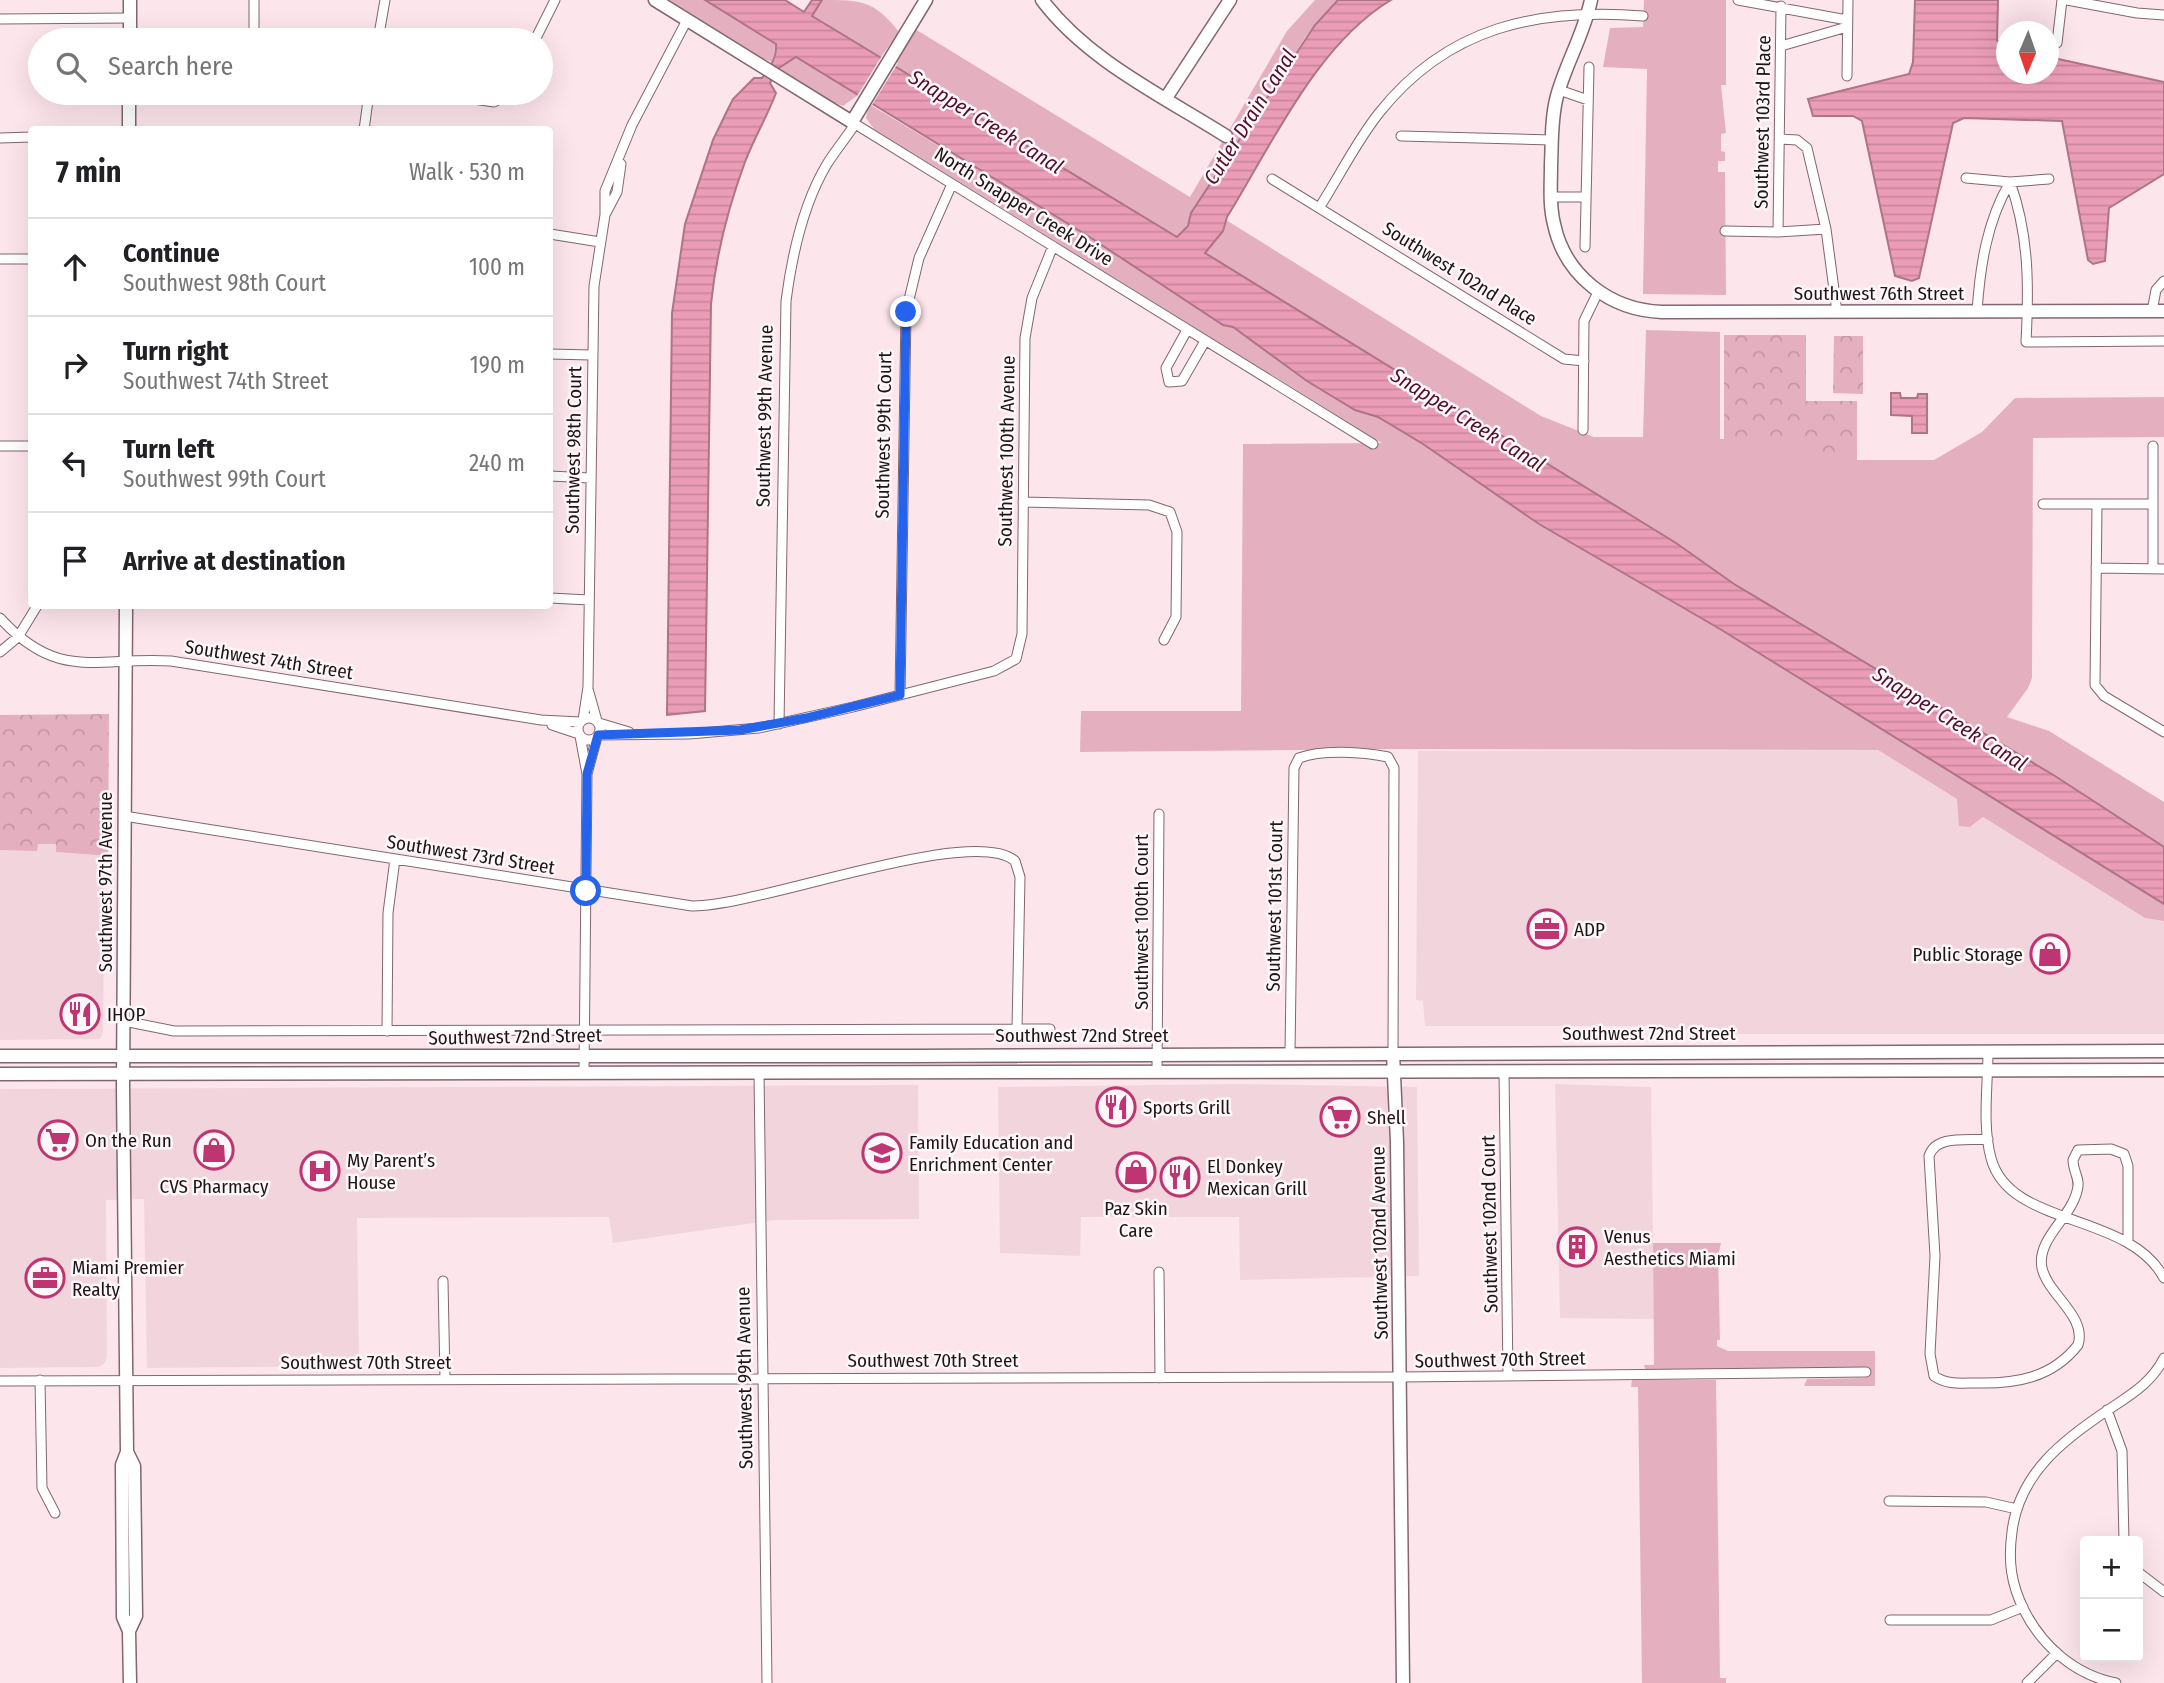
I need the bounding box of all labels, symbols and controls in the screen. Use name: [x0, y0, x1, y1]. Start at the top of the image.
north arrow: [1996, 21, 2059, 84]
search box: [28, 28, 553, 105]
street label: Southwest 103rd Place: [1749, 35, 1776, 209]
water label: Cutler Drain Canal: [1198, 45, 1302, 189]
icon: search: [52, 48, 90, 86]
text: Search here: [108, 51, 233, 82]
water label: Snapper Creek Canal: [903, 64, 1068, 180]
street label: North Snapper Creek Drive: [930, 142, 1117, 271]
text: 7 min: [56, 154, 121, 190]
text: Walk · 530 m: [409, 158, 525, 186]
street label: Southwest 102nd Place: [1378, 217, 1541, 330]
text: Continue: [123, 238, 220, 269]
icon: ahead: [56, 248, 94, 286]
text: 100 m: [469, 253, 525, 281]
text: Southwest 98th Court: [123, 269, 326, 297]
street label: Southwest 76th Street: [1794, 282, 1965, 305]
route end: [890, 296, 921, 327]
street label: Southwest 99th Avenue: [751, 325, 778, 507]
text: Turn right: [123, 336, 229, 367]
icon: right: [56, 346, 94, 384]
street label: Southwest 99th Court: [871, 350, 896, 519]
text: 190 m: [470, 351, 525, 379]
street label: Southwest 100th Avenue: [993, 355, 1020, 547]
water label: Snapper Creek Canal: [1385, 362, 1550, 478]
street label: Southwest 98th Court: [561, 365, 586, 534]
text: Southwest 74th Street: [123, 367, 329, 395]
text: Turn left: [123, 434, 215, 465]
icon: left: [56, 444, 94, 482]
text: 240 m: [469, 449, 525, 477]
text: Southwest 99th Court: [123, 465, 326, 493]
icon: arrive: [56, 542, 94, 580]
text: Arrive at destination: [123, 546, 346, 577]
street label: Southwest 74th Street: [183, 635, 355, 684]
water label: Snapper Creek Canal: [1867, 661, 2032, 777]
street label: Southwest 97th Avenue: [94, 792, 117, 972]
street label: Southwest 101st Court: [1262, 819, 1288, 992]
street label: Southwest 73rd Street: [385, 830, 557, 879]
street label: Southwest 100th Court: [1130, 833, 1153, 1010]
route start: [570, 875, 601, 906]
office icon: ADP: [1526, 908, 1568, 950]
place label: ADP: [1574, 918, 1605, 941]
shop icon: Public Storage: [2029, 933, 2071, 975]
place label: Public Storage: [1913, 943, 2023, 966]
restaurant icon: IHOP: [59, 993, 101, 1035]
place label: IHOP: [107, 1003, 145, 1026]
street label: Southwest 72nd Street: [1562, 1022, 1737, 1045]
street label: Southwest 72nd Street: [428, 1023, 603, 1050]
street label: Southwest 72nd Street: [995, 1024, 1170, 1047]
restaurant icon: Sports Grill: [1095, 1086, 1137, 1128]
place label: Sports Grill: [1143, 1096, 1230, 1119]
supermarket icon: Shell: [1319, 1096, 1361, 1138]
place label: Shell: [1367, 1106, 1406, 1129]
supermarket icon: On the Run: [37, 1119, 79, 1161]
place label: On the Run: [85, 1129, 172, 1152]
shop icon: CVS Pharmacy: [193, 1129, 235, 1171]
place label: Family Education and Enrichment Center: [909, 1131, 1074, 1176]
school or university icon: Family Education and Enrichment Center: [861, 1132, 903, 1174]
street label: Southwest 102nd Court: [1476, 1134, 1503, 1313]
street label: Southwest 102nd Avenue: [1366, 1146, 1393, 1340]
place label: My Parent’s House: [347, 1149, 435, 1194]
hospital icon: My Parent’s House: [299, 1150, 341, 1192]
shop icon: Paz Skin Care: [1115, 1151, 1157, 1193]
place label: El Donkey Mexican Grill: [1207, 1155, 1307, 1200]
restaurant icon: El Donkey Mexican Grill: [1159, 1156, 1201, 1198]
place label: CVS Pharmacy: [160, 1175, 269, 1198]
place label: Paz Skin Care: [1104, 1197, 1168, 1242]
place label: Venus Aesthetics Miami: [1604, 1225, 1736, 1270]
building icon: Venus Aesthetics Miami: [1556, 1226, 1598, 1268]
place label: Miami Premier Realty: [72, 1256, 184, 1301]
office icon: Miami Premier Realty: [24, 1257, 66, 1299]
street label: Southwest 99th Avenue: [731, 1287, 758, 1469]
street label: Southwest 70th Street: [1414, 1346, 1586, 1372]
street label: Southwest 70th Street: [847, 1349, 1019, 1372]
street label: Southwest 70th Street: [280, 1351, 452, 1374]
map controls: [2080, 1536, 2143, 1662]
button: +: [2080, 1536, 2143, 1599]
button: −: [2080, 1599, 2143, 1662]

